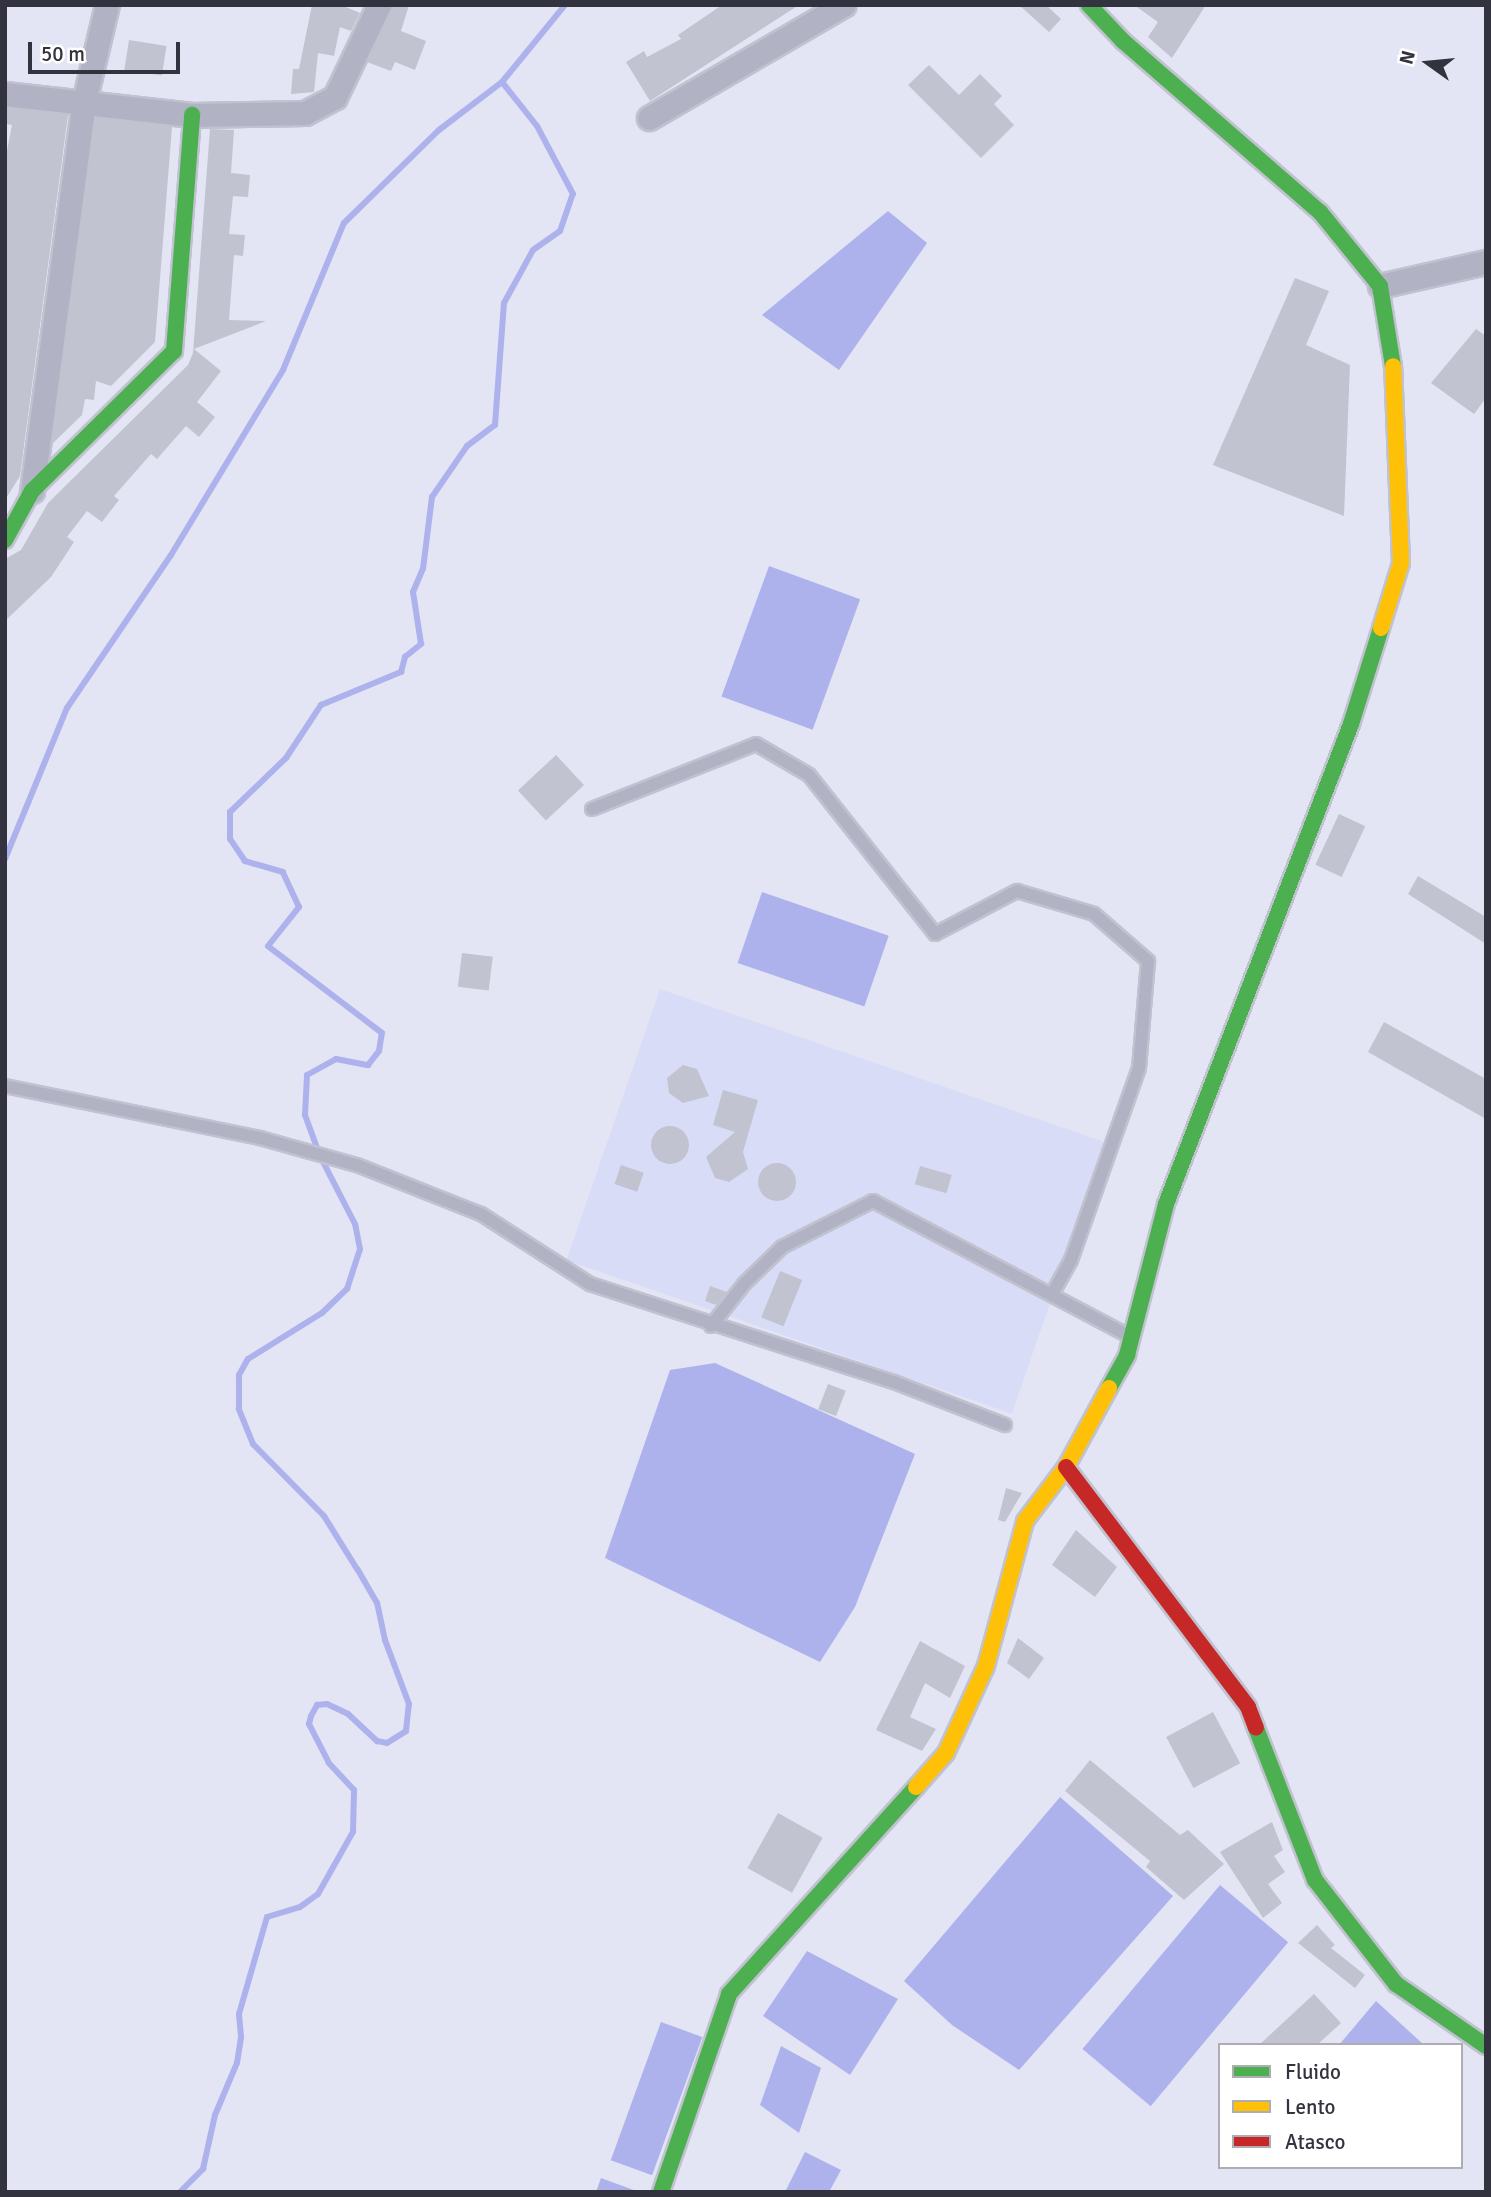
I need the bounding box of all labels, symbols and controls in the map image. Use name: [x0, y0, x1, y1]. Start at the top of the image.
scale bar: [32, 28, 184, 72]
north arrow: [1393, 28, 1463, 98]
text: 50 m: [41, 41, 85, 67]
text: N: [1394, 48, 1421, 67]
legend: [1218, 2043, 1463, 2169]
text: Fluido: [1285, 2059, 1341, 2085]
text: Lento: [1285, 2094, 1335, 2120]
text: Atasco: [1285, 2129, 1345, 2155]

